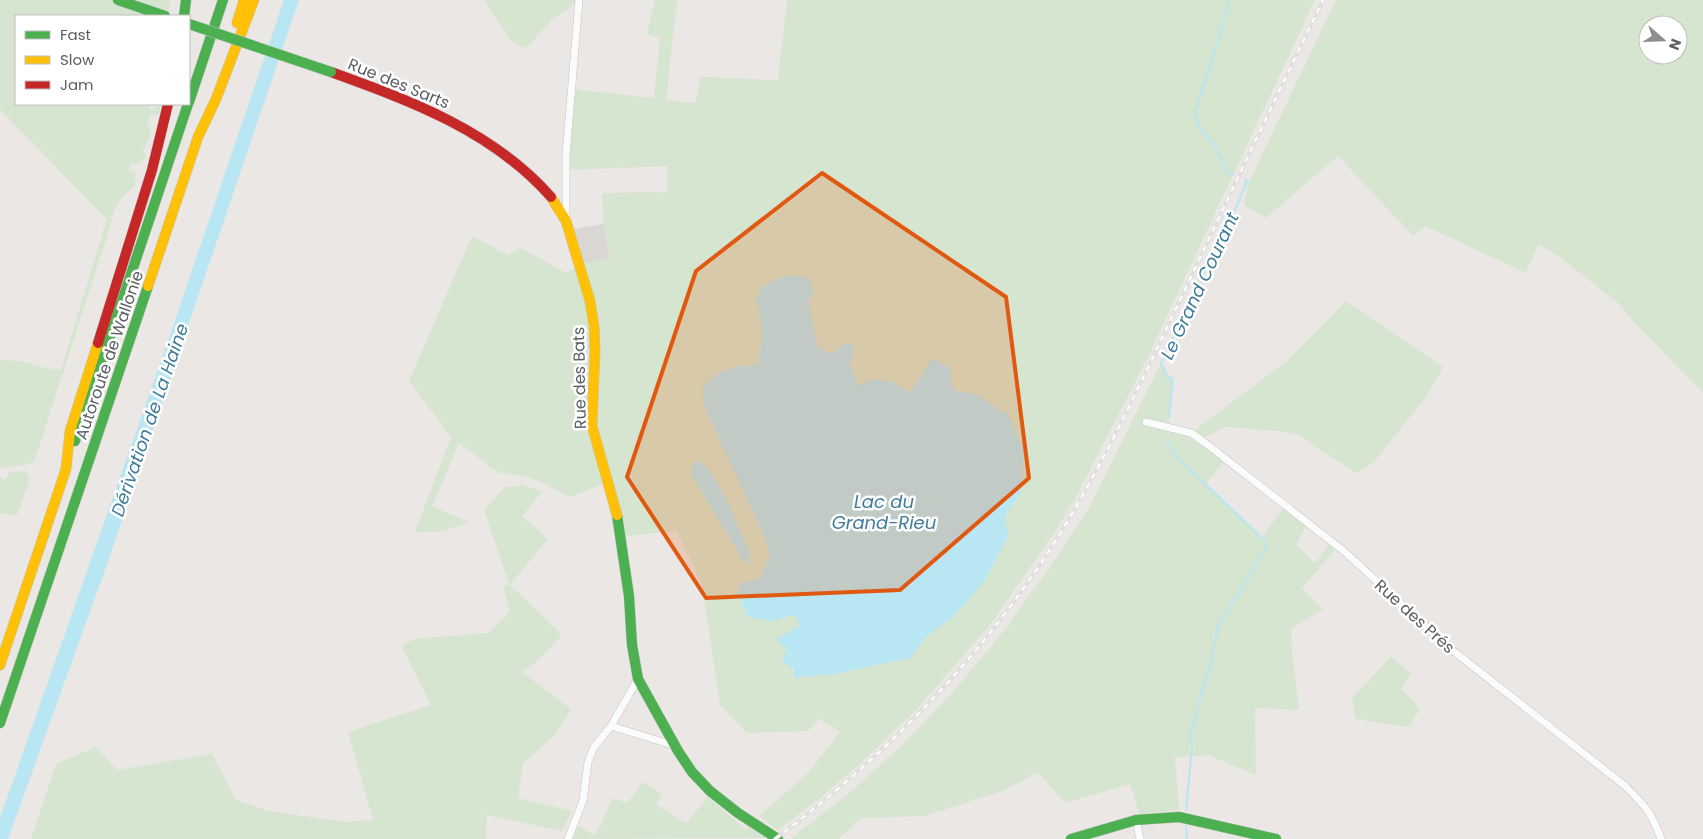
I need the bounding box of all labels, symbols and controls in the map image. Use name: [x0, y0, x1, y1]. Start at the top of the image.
legend: [15, 15, 190, 105]
north arrow: [1638, 15, 1688, 65]
text: Fast: [60, 24, 91, 45]
text: N: [1664, 36, 1686, 53]
text: Slow: [60, 49, 95, 70]
street label: Rue des Sarts: [344, 53, 453, 114]
text: Jam: [60, 74, 94, 95]
water label: Le Grand Courant: [1154, 208, 1245, 364]
street label: Autoroute de Wallonie: [70, 268, 149, 443]
water label: Dérivation de La Haine: [105, 320, 194, 520]
street label: Rue des Bats: [567, 327, 592, 429]
water label: Lac du Grand-Rieu: [832, 489, 936, 535]
street label: Rue des Prés: [1369, 574, 1460, 659]

